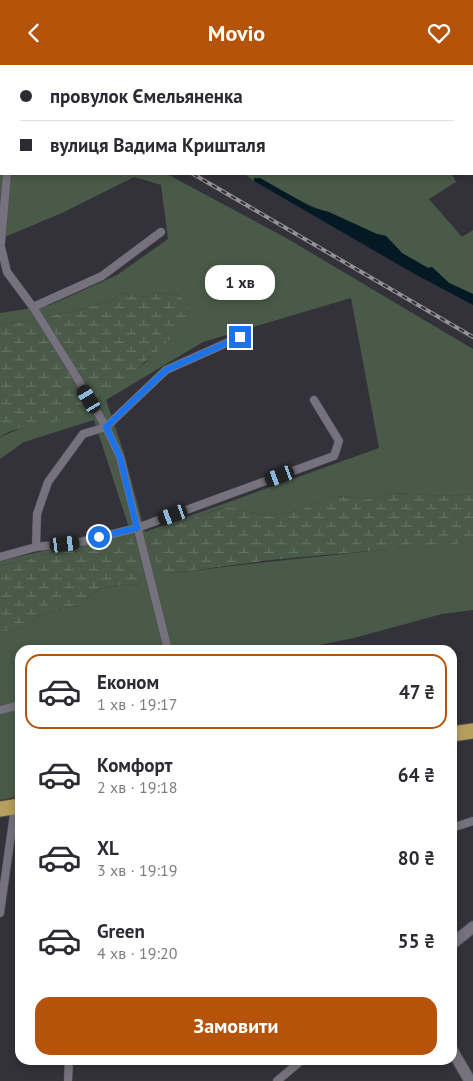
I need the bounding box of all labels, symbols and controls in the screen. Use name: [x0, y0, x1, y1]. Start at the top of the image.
icon: back: [20, 19, 48, 47]
text: Movio: [208, 19, 265, 47]
icon: heart: [425, 19, 453, 47]
text: провулок Ємельяненка: [50, 84, 243, 108]
text: вулиця Вадима Кришталя: [50, 133, 265, 157]
callout: 1 хв: [205, 265, 275, 299]
text: 1 хв: [225, 272, 255, 292]
route end: [229, 326, 251, 348]
car: [74, 382, 103, 416]
car: [263, 464, 296, 488]
car: [156, 503, 189, 527]
route start: [88, 526, 110, 548]
car: [49, 535, 80, 553]
icon: car: [37, 669, 82, 714]
text: Економ: [97, 670, 159, 694]
text: 47 ₴: [399, 680, 435, 704]
text: 1 хв · 19:17: [97, 694, 177, 714]
icon: car: [37, 752, 82, 797]
text: Комфорт: [97, 753, 173, 777]
text: 64 ₴: [398, 763, 435, 787]
text: 2 хв · 19:18: [97, 777, 177, 797]
icon: car: [37, 835, 82, 880]
text: XL: [97, 836, 119, 860]
text: 80 ₴: [398, 846, 435, 870]
text: 3 хв · 19:19: [97, 860, 177, 880]
icon: car: [37, 918, 82, 963]
text: Green: [97, 919, 145, 943]
text: 55 ₴: [398, 929, 435, 953]
text: 4 хв · 19:20: [97, 943, 177, 963]
button: Замовити: [35, 997, 437, 1055]

